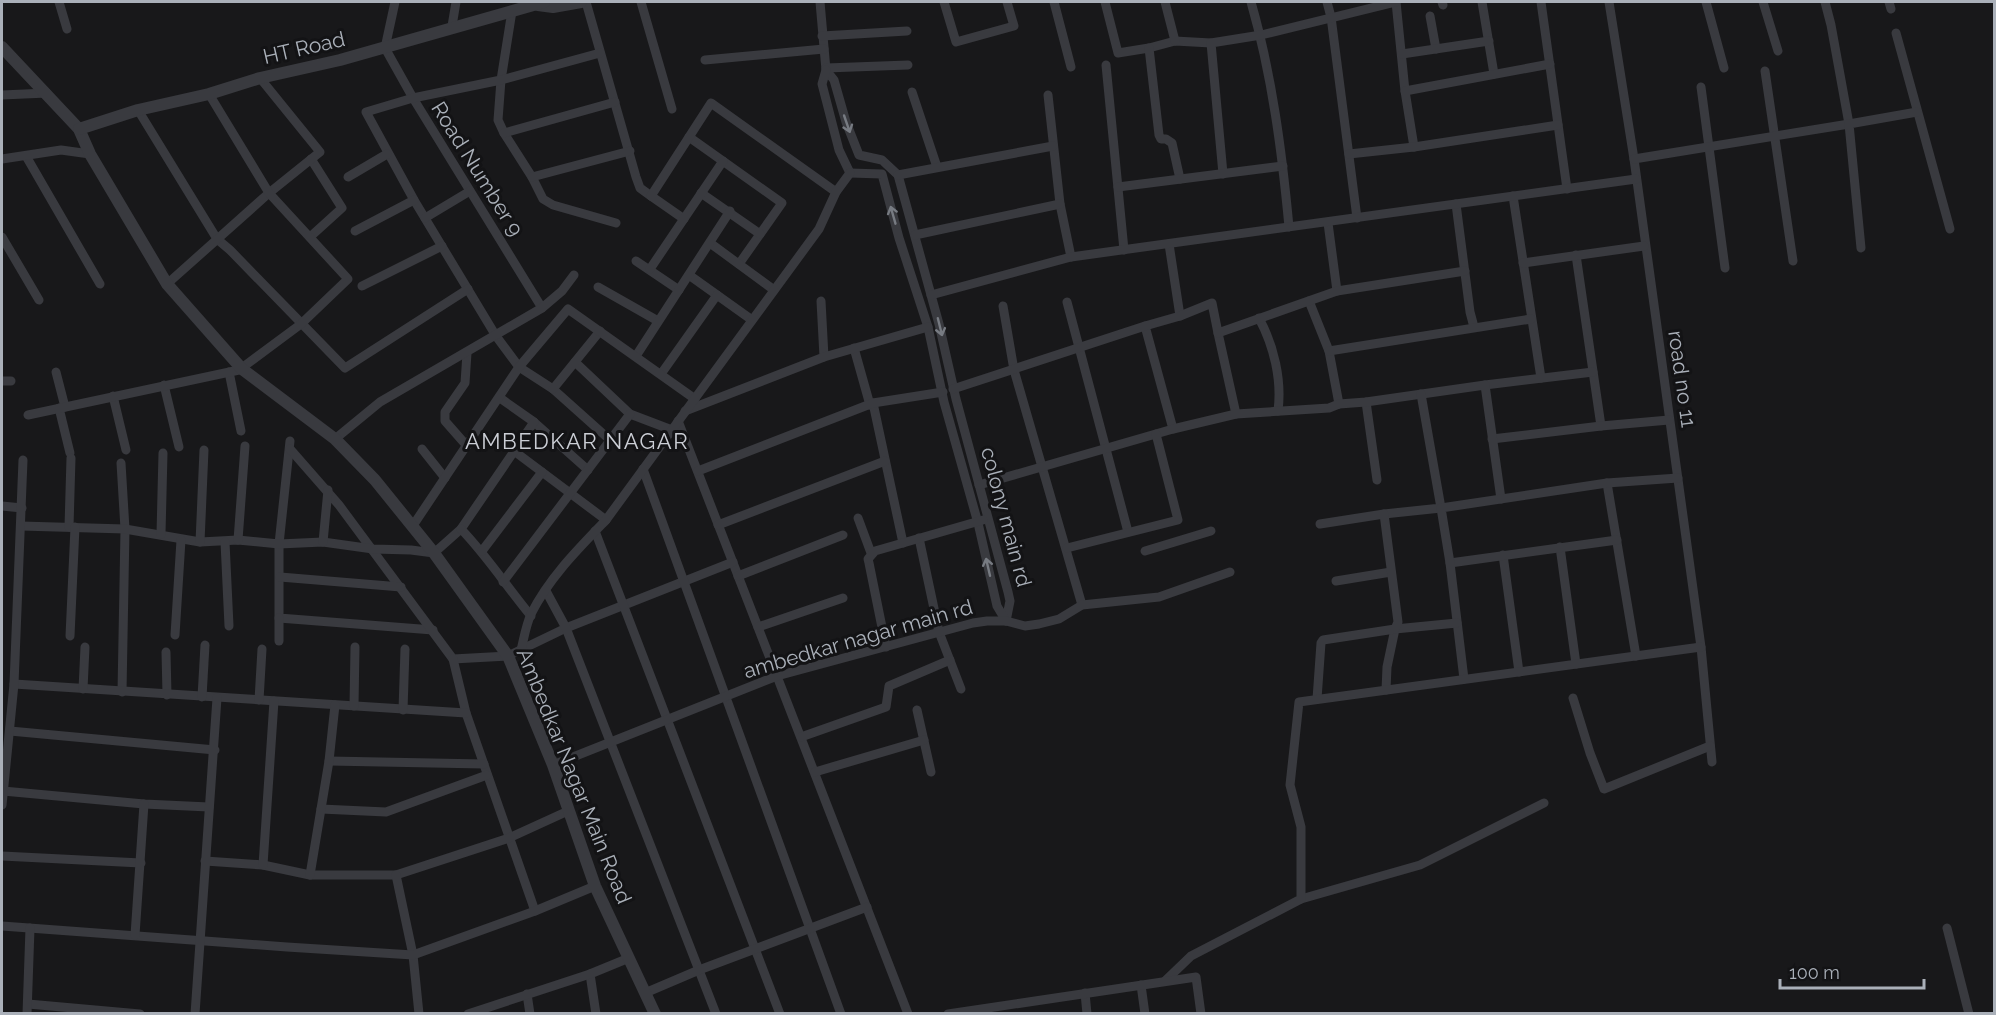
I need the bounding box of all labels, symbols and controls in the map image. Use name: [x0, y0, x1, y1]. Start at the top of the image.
street label: HT Road: [260, 26, 347, 69]
street label: Road Number 9: [426, 97, 529, 240]
one-way arrow: [843, 114, 854, 133]
one-way arrow: [887, 206, 898, 225]
one-way arrow: [934, 317, 946, 336]
street label: road no 11: [1663, 329, 1702, 429]
district label: AMBEDKAR NAGAR: [465, 428, 689, 454]
street label: colony main rd: [976, 444, 1037, 589]
one-way arrow: [981, 557, 993, 576]
street label: ambedkar nagar main rd: [740, 594, 975, 683]
street label: Ambedkar Nagar Main Road: [512, 645, 637, 907]
scale bar: [1780, 952, 1924, 990]
text: 100 m: [1789, 962, 1840, 983]

